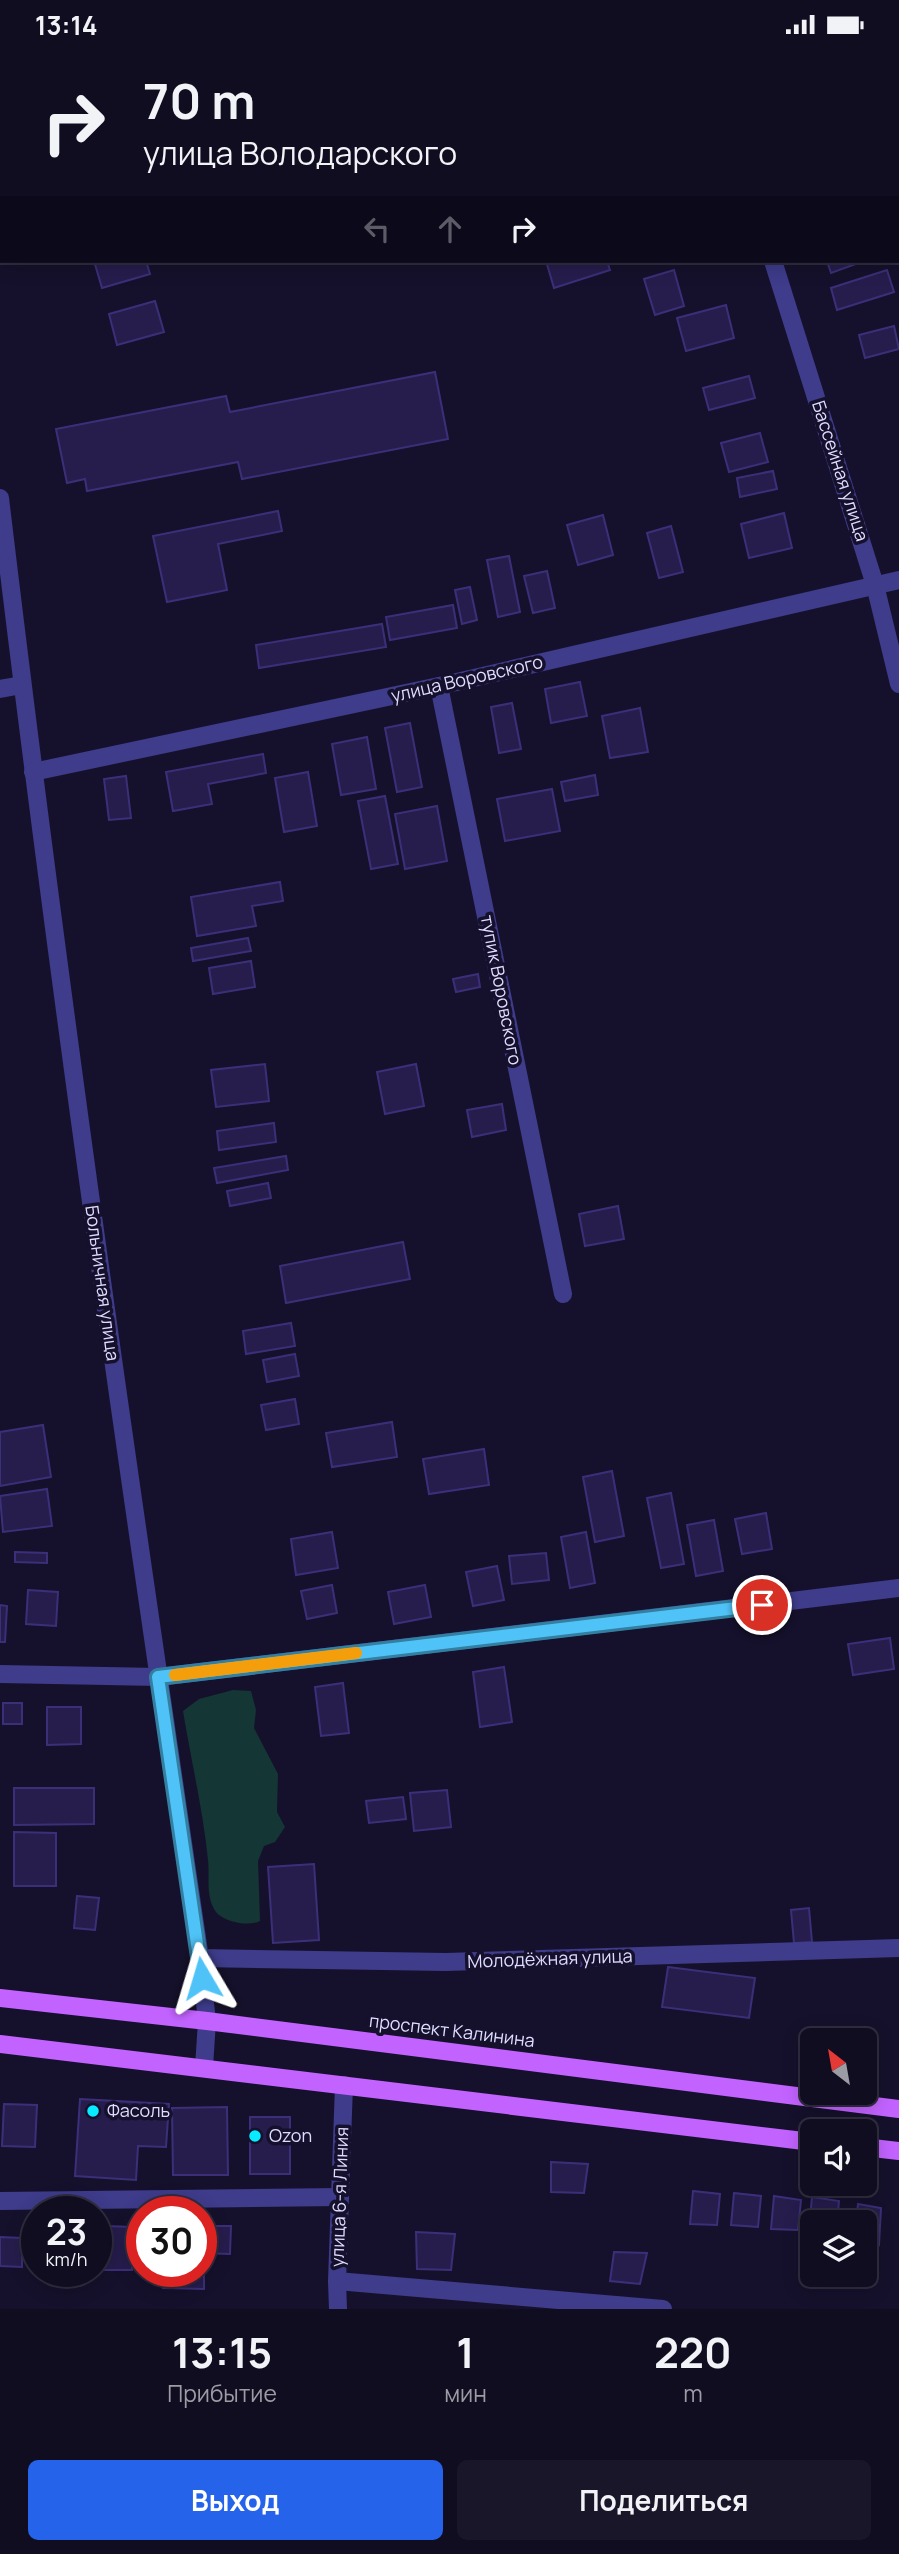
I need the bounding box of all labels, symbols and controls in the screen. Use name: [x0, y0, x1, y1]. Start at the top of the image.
text: 13:14: [35, 7, 98, 43]
text: 70 m: [143, 67, 255, 134]
icon: right: [28, 77, 119, 168]
text: улица Володарского: [143, 131, 457, 175]
icon: left: [358, 210, 396, 248]
icon: ahead: [431, 210, 469, 248]
icon: right: [504, 210, 542, 248]
street label: Бассейная улица: [807, 397, 875, 544]
street label: улица Воровского: [388, 649, 545, 707]
street label: тупик Воровского: [476, 913, 528, 1067]
street label: Больничная улица: [80, 1203, 126, 1362]
pin: [732, 1575, 792, 1635]
icon: arrive: [743, 1586, 781, 1624]
position arrow: [165, 1941, 239, 2015]
street label: Молодёжная улица: [467, 1943, 633, 1973]
street label: проспект Калинина: [368, 2008, 536, 2052]
north arrow: [800, 2028, 877, 2105]
map controls: [800, 2028, 877, 2287]
place label: Фасоль: [107, 2098, 170, 2122]
marker: Фасоль: [85, 2103, 101, 2119]
button: sound: [800, 2119, 877, 2196]
place label: Ozon: [269, 2123, 312, 2147]
street label: улица 6-я Линия: [325, 2126, 353, 2268]
marker: Ozon: [247, 2128, 263, 2144]
speed limit sign: 30: [126, 2196, 217, 2287]
text: 23: [46, 2208, 87, 2256]
button: layers: [800, 2210, 877, 2287]
text: km/h: [46, 2247, 87, 2271]
text: 13:15: [172, 2323, 272, 2381]
text: 1: [456, 2323, 475, 2381]
text: 220: [654, 2323, 732, 2381]
text: Прибытие: [167, 2377, 277, 2409]
text: мин: [444, 2377, 487, 2409]
text: m: [683, 2377, 703, 2409]
button: Выход: [28, 2460, 443, 2540]
button: Поделиться: [457, 2460, 871, 2540]

